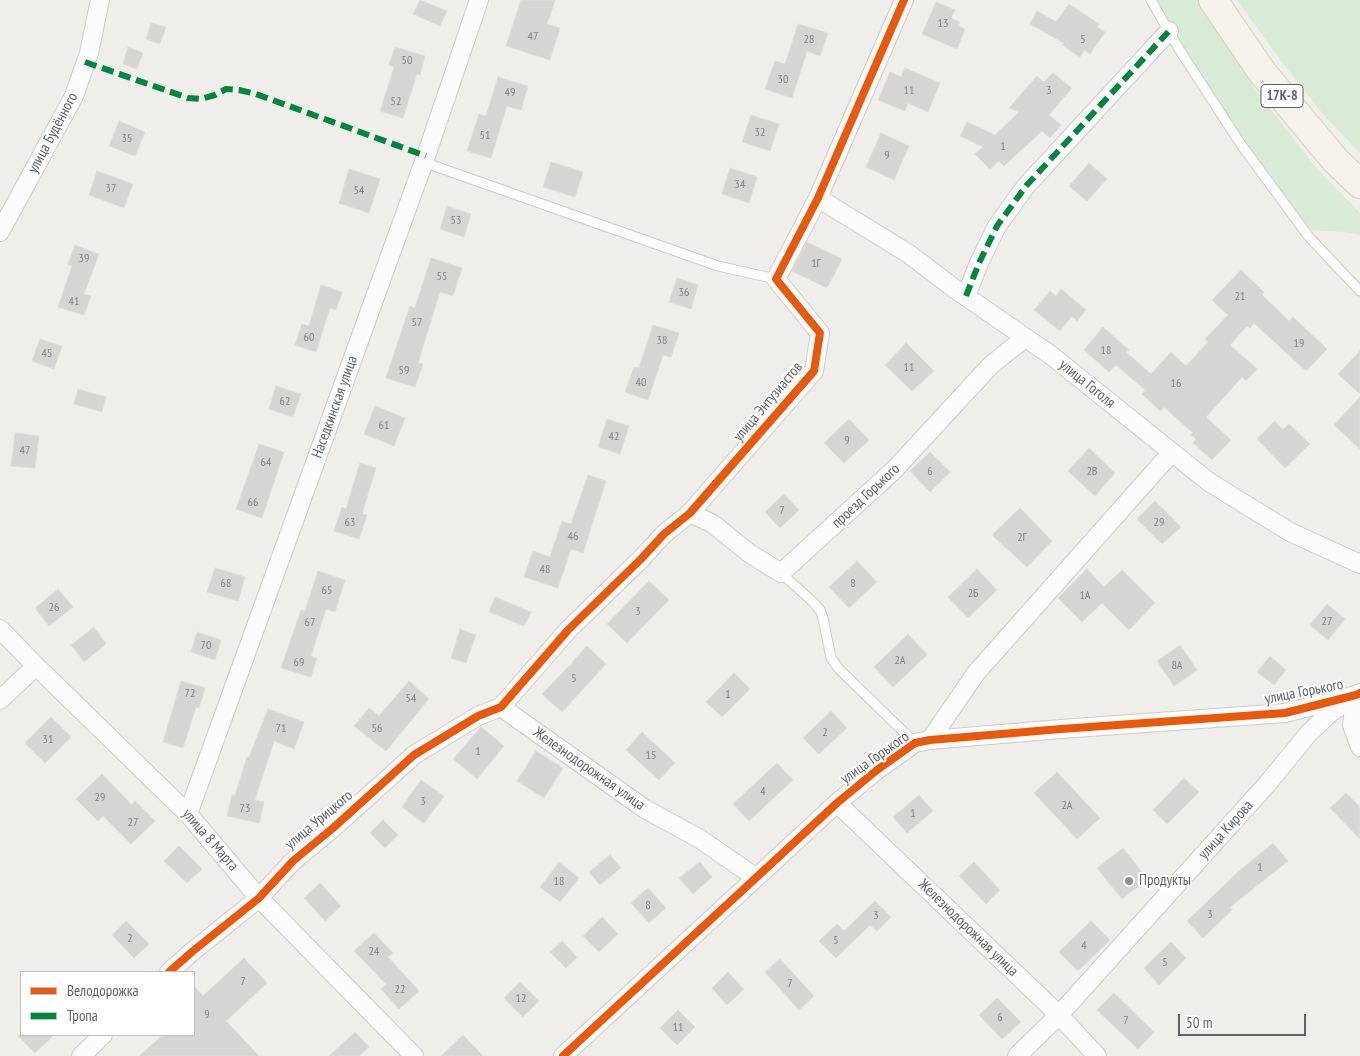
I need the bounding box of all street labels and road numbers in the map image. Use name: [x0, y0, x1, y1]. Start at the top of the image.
road number: 17К-8: [1261, 84, 1303, 108]
street label: улица Будённого: [24, 89, 82, 177]
street label: Наседкинская улица: [308, 353, 362, 461]
street label: улица Гоголя: [1055, 356, 1119, 412]
street label: улица Энтузиастов: [730, 359, 806, 445]
street label: проезд Горького: [828, 460, 904, 532]
street label: улица Горького: [1263, 676, 1345, 708]
street label: Железнодорожная улица: [530, 724, 648, 814]
street label: улица Горького: [837, 728, 913, 788]
street label: улица Урицкого: [282, 787, 356, 853]
street label: улица Кирова: [1195, 797, 1257, 863]
street label: улица 8 Марта: [178, 805, 242, 875]
street label: Железнодорожная улица: [914, 876, 1022, 980]

